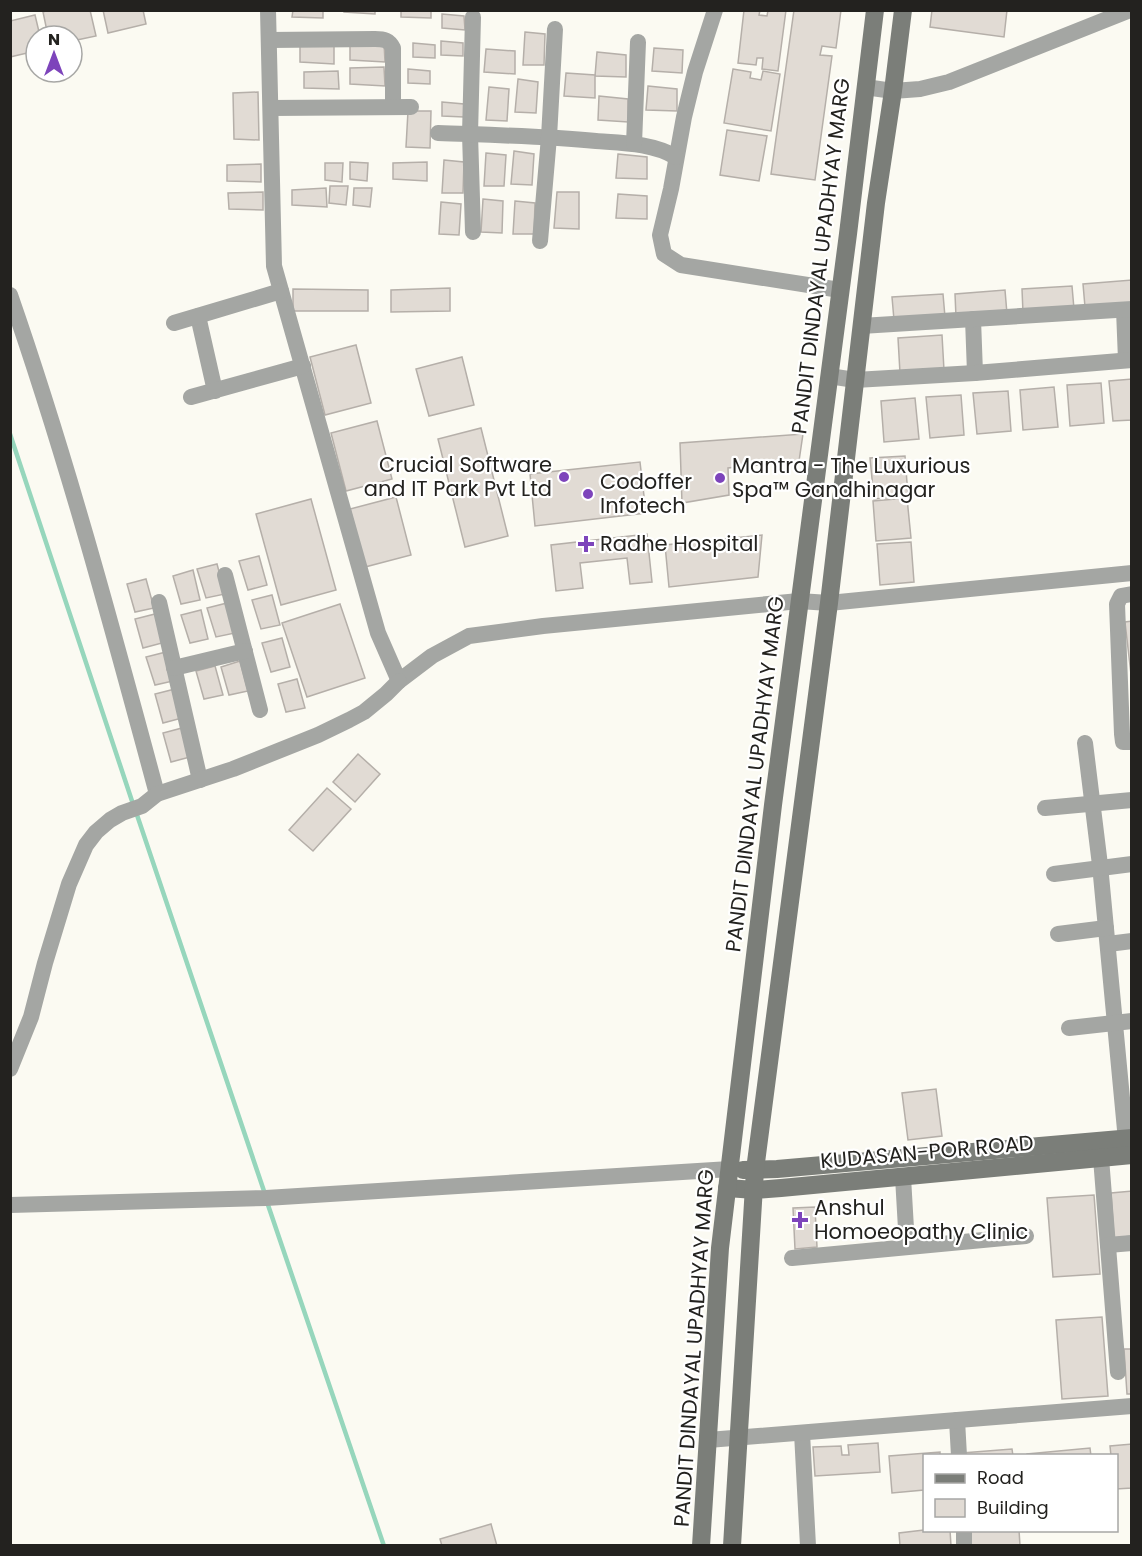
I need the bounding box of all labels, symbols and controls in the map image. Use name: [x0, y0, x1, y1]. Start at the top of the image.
north arrow: [24, 24, 84, 84]
text: N: [48, 28, 60, 51]
street label: PANDIT DINDAYAL UPADHYAY MARG: [784, 76, 857, 436]
place label: Crucial Software and IT Park Pvt Ltd: [364, 450, 552, 503]
place label: Mantra - The Luxurious Spa™ Gandhinagar: [732, 451, 970, 504]
place label: Codoffer Infotech: [600, 467, 692, 520]
marker: Crucial Software and IT Park Pvt Ltd: [557, 470, 571, 484]
marker: Mantra - The Luxurious Spa™ Gandhinagar: [713, 471, 727, 485]
marker: Codoffer Infotech: [581, 487, 595, 501]
place label: Radhe Hospital: [600, 529, 759, 558]
marker: Radhe Hospital: [577, 535, 595, 553]
street label: PANDIT DINDAYAL UPADHYAY MARG: [718, 594, 791, 954]
street label: KUDASAN-POR ROAD: [819, 1128, 1035, 1175]
street label: PANDIT DINDAYAL UPADHYAY MARG: [667, 1168, 720, 1528]
place label: Anshul Homoeopathy Clinic: [814, 1193, 1028, 1246]
marker: Anshul Homoeopathy Clinic: [791, 1211, 809, 1229]
legend: [923, 1454, 1118, 1532]
text: Road: [977, 1465, 1024, 1490]
text: Building: [977, 1495, 1049, 1520]

